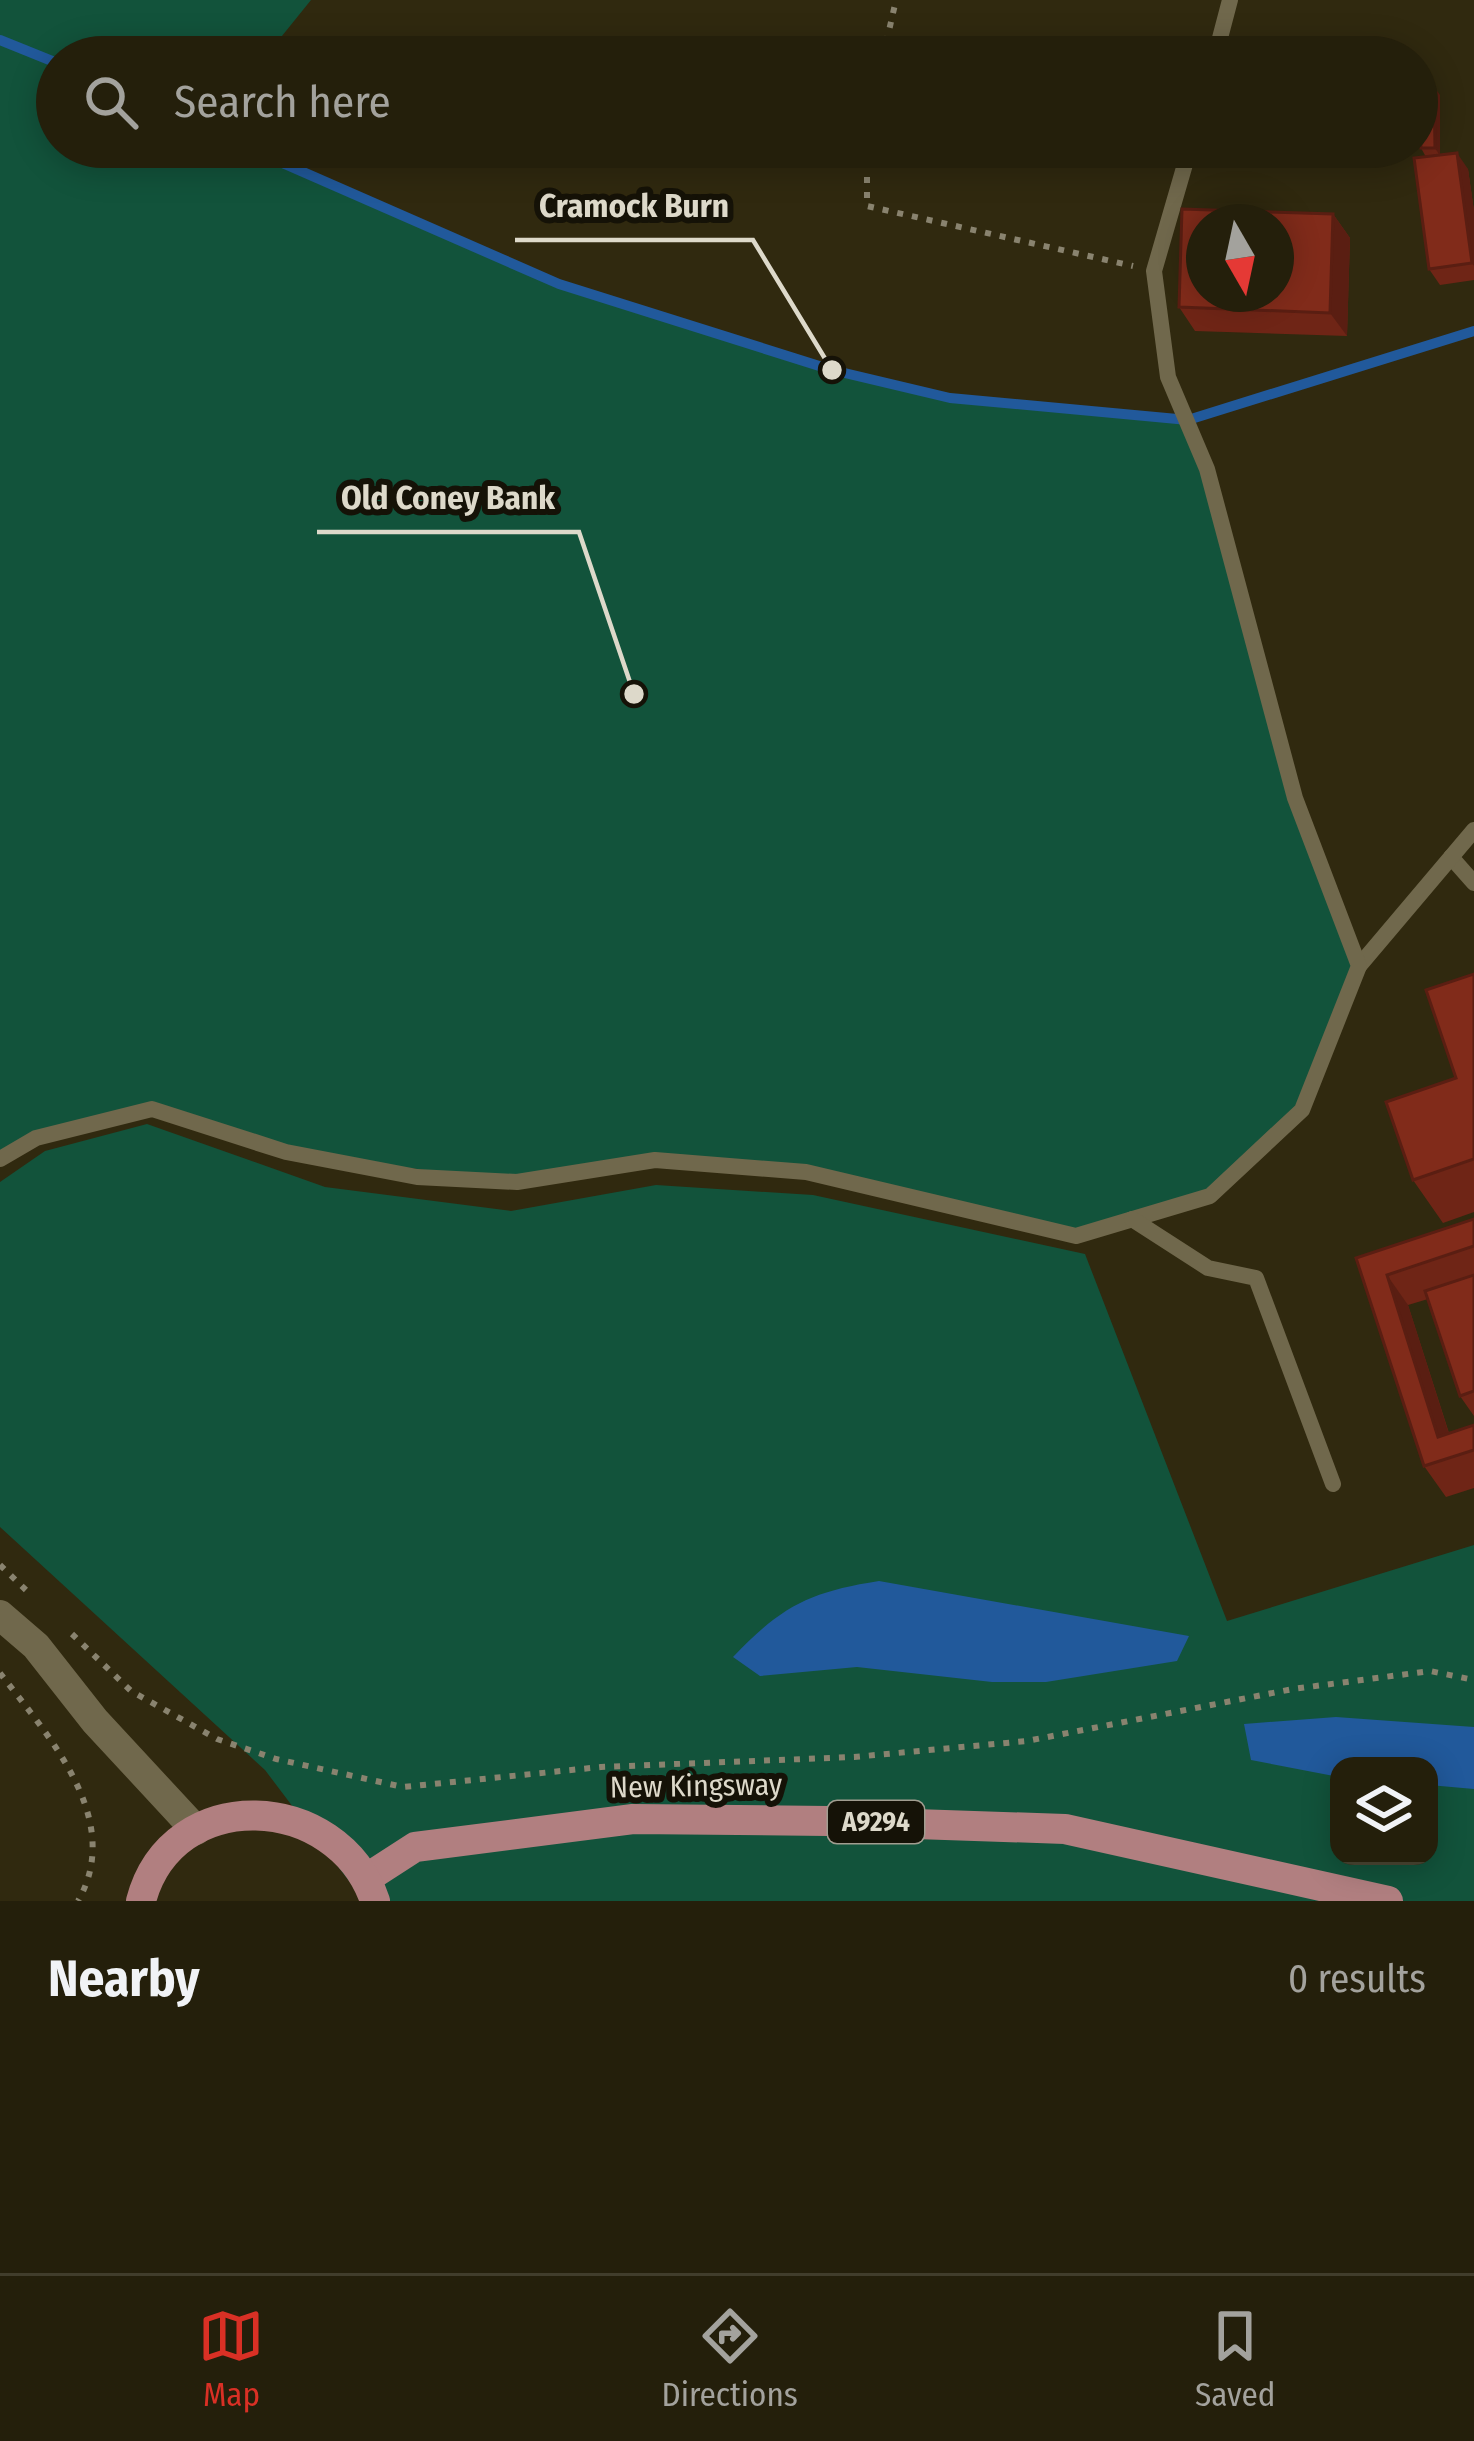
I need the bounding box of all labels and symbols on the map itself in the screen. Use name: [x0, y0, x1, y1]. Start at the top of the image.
callout: Cramock Burn: [515, 171, 753, 240]
text: Cramock Burn: [539, 186, 729, 226]
north arrow: [1186, 204, 1294, 312]
callout: Old Coney Bank: [317, 463, 579, 532]
text: Old Coney Bank: [341, 478, 556, 518]
street label: New Kingsway: [610, 1766, 783, 1806]
road number: A9294: [828, 1801, 924, 1843]

